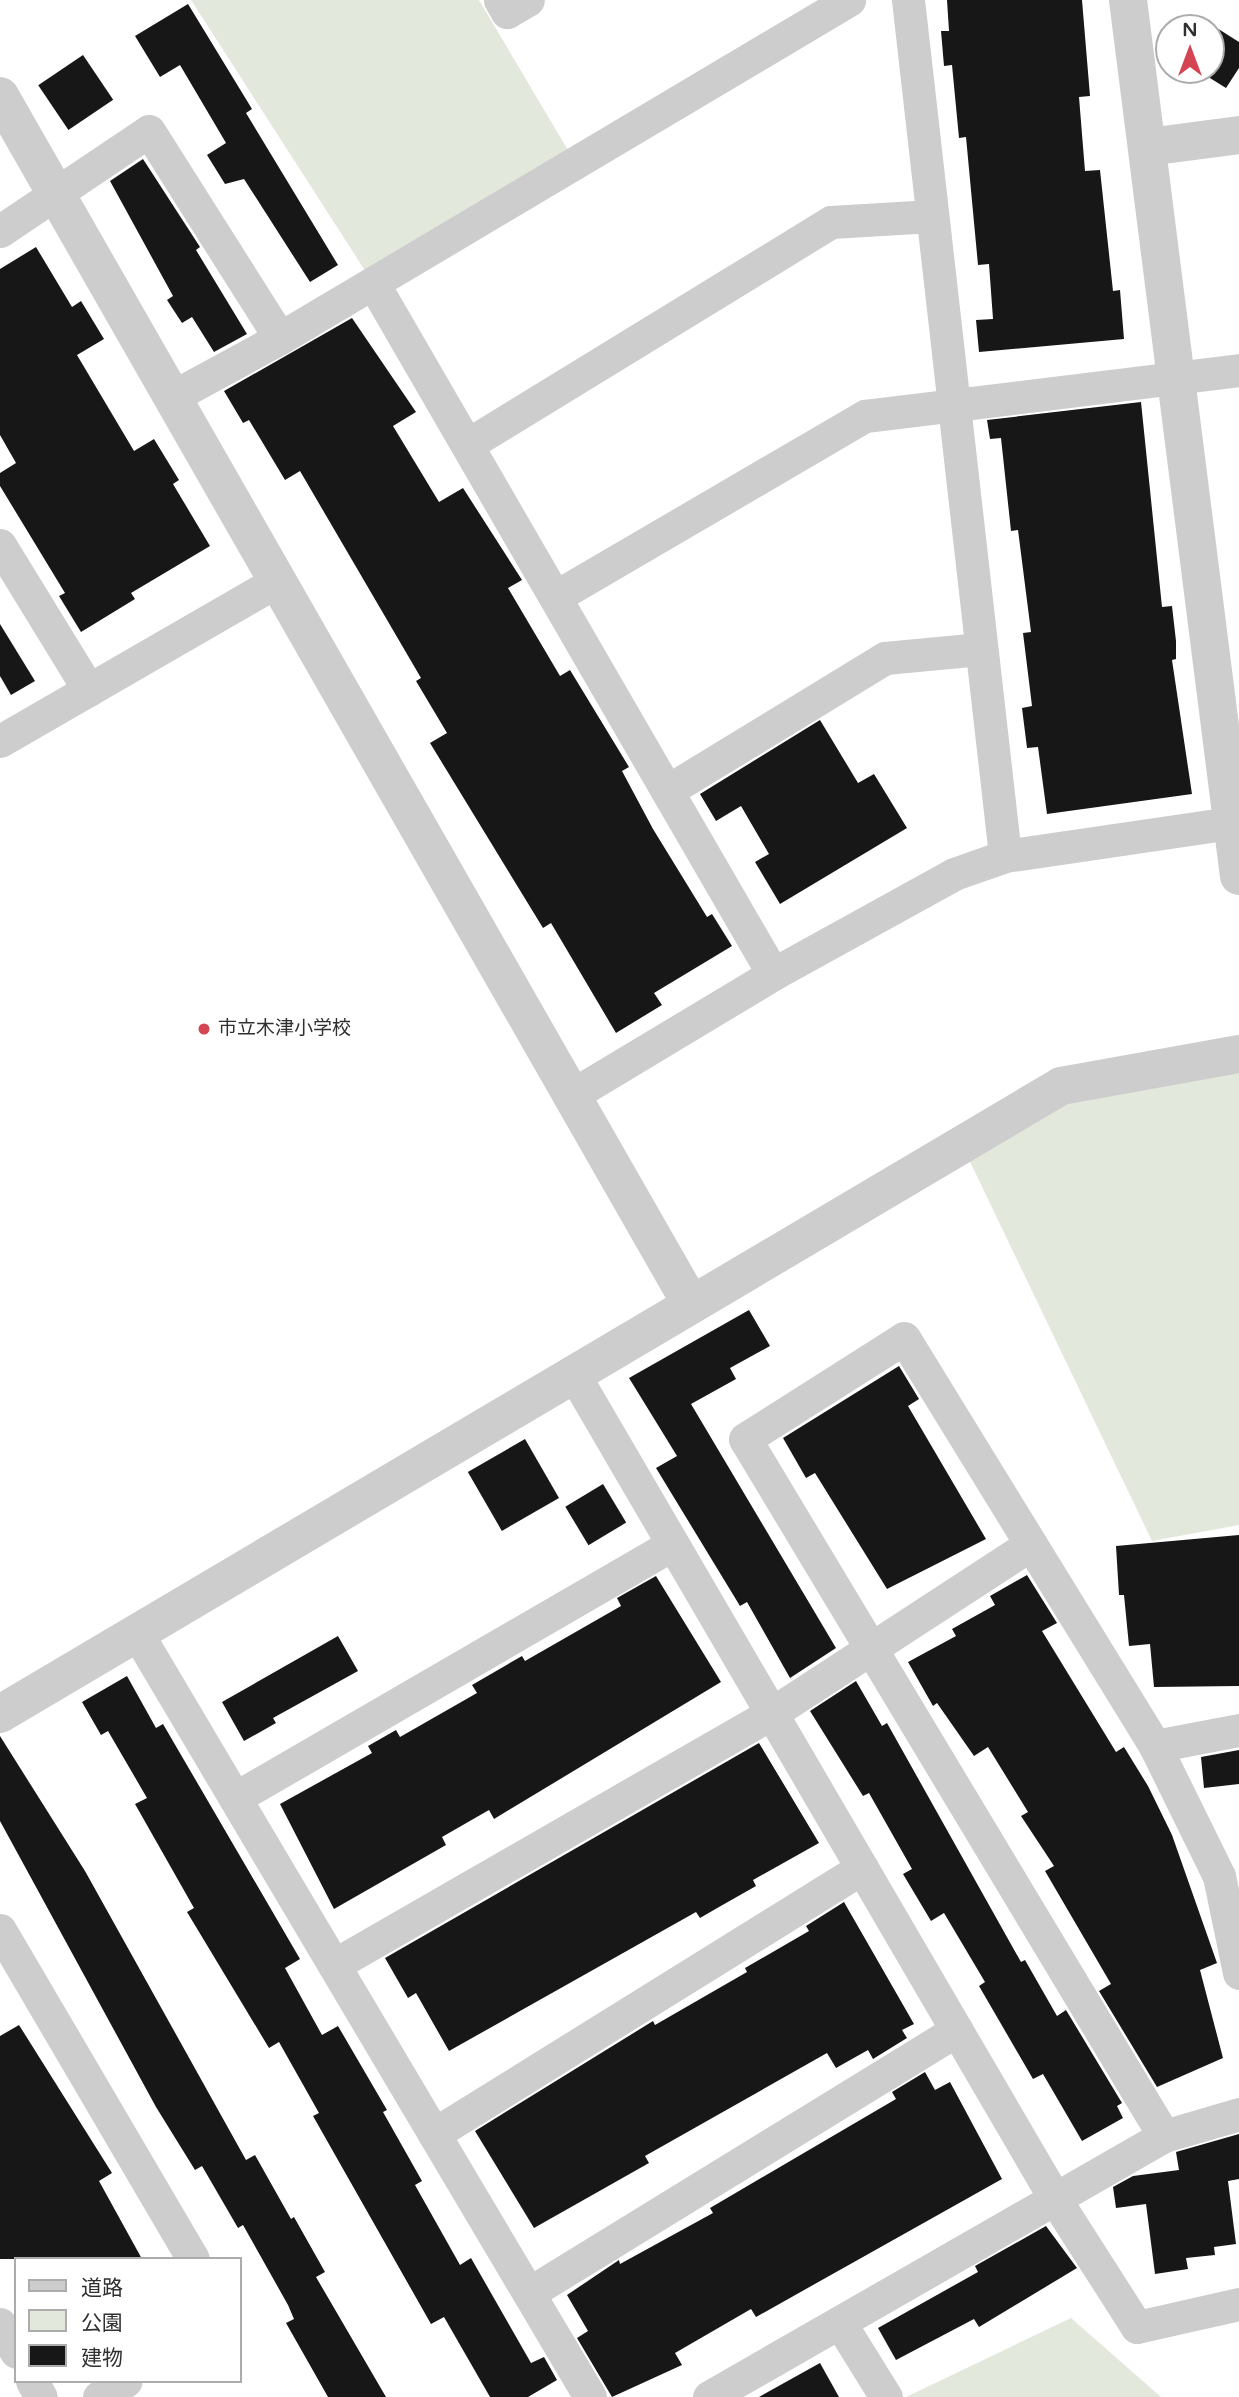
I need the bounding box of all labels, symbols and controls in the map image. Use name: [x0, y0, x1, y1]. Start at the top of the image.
north arrow: [1155, 14, 1225, 84]
text: N: [1182, 19, 1198, 41]
place label: 市立木津小学校: [218, 1018, 351, 1040]
marker: 市立木津小学校: [196, 1021, 212, 1037]
legend: [14, 2257, 242, 2383]
text: 道路: [81, 2276, 123, 2301]
text: 公園: [81, 2311, 123, 2336]
text: 建物: [81, 2346, 123, 2371]

